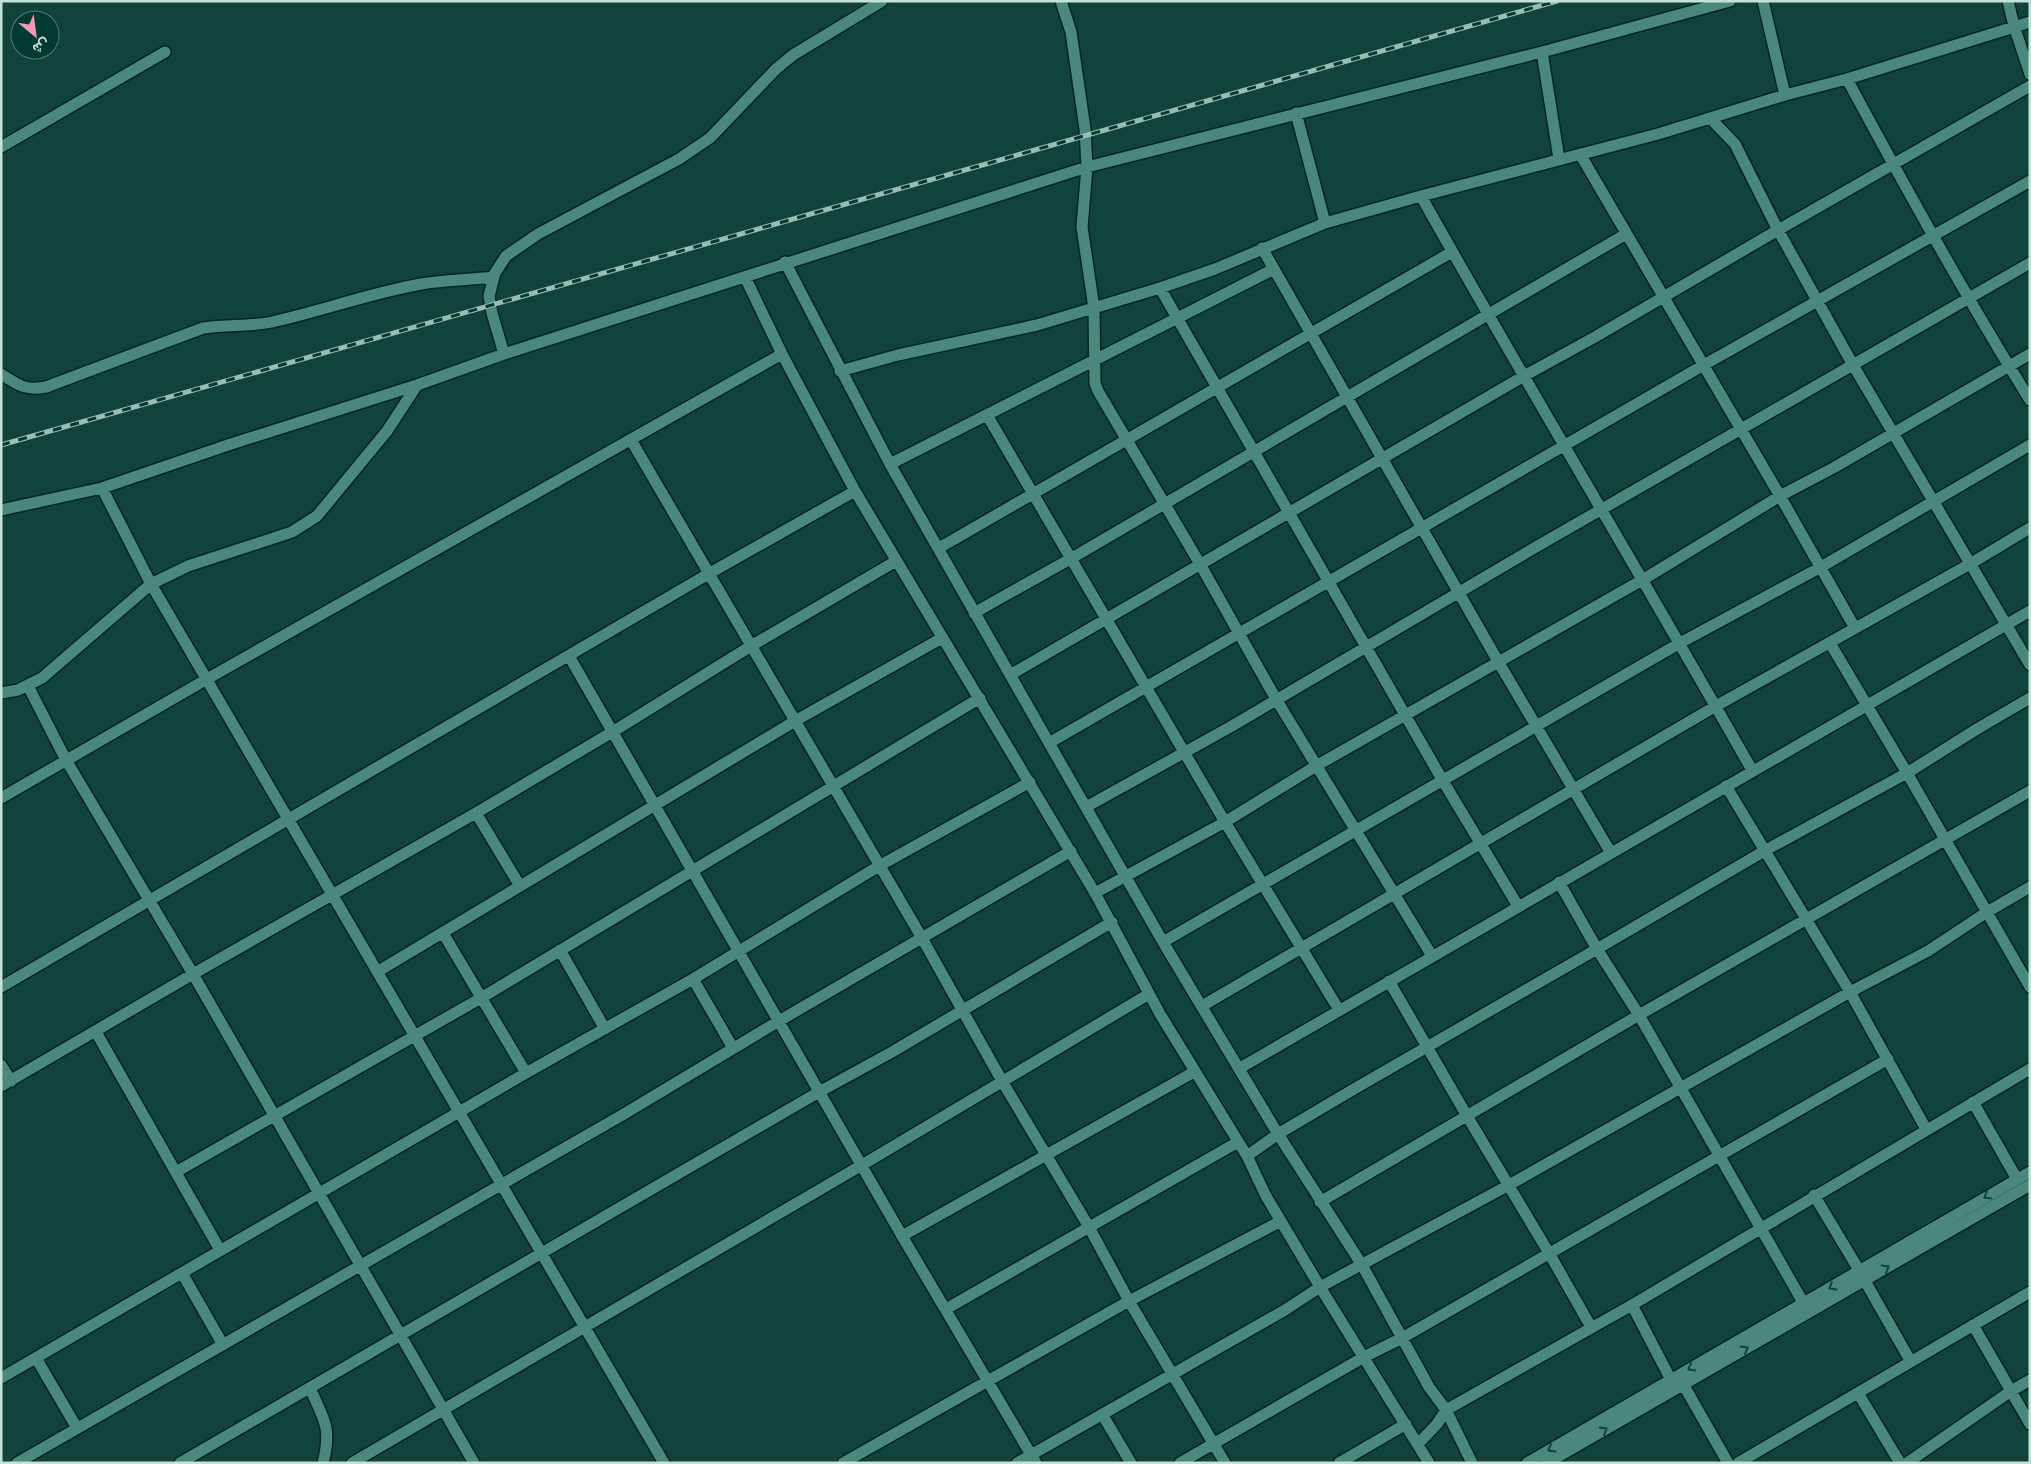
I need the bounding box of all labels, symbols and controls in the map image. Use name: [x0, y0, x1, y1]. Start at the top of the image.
north arrow: [10, 10, 60, 60]
text: ش: [29, 34, 53, 58]
one-way arrow: [1984, 1190, 1993, 1200]
one-way arrow: [1881, 1265, 1890, 1275]
one-way arrow: [1828, 1280, 1837, 1290]
one-way arrow: [1740, 1345, 1749, 1355]
one-way arrow: [1688, 1362, 1697, 1372]
one-way arrow: [1599, 1426, 1608, 1436]
one-way arrow: [1547, 1443, 1556, 1453]

